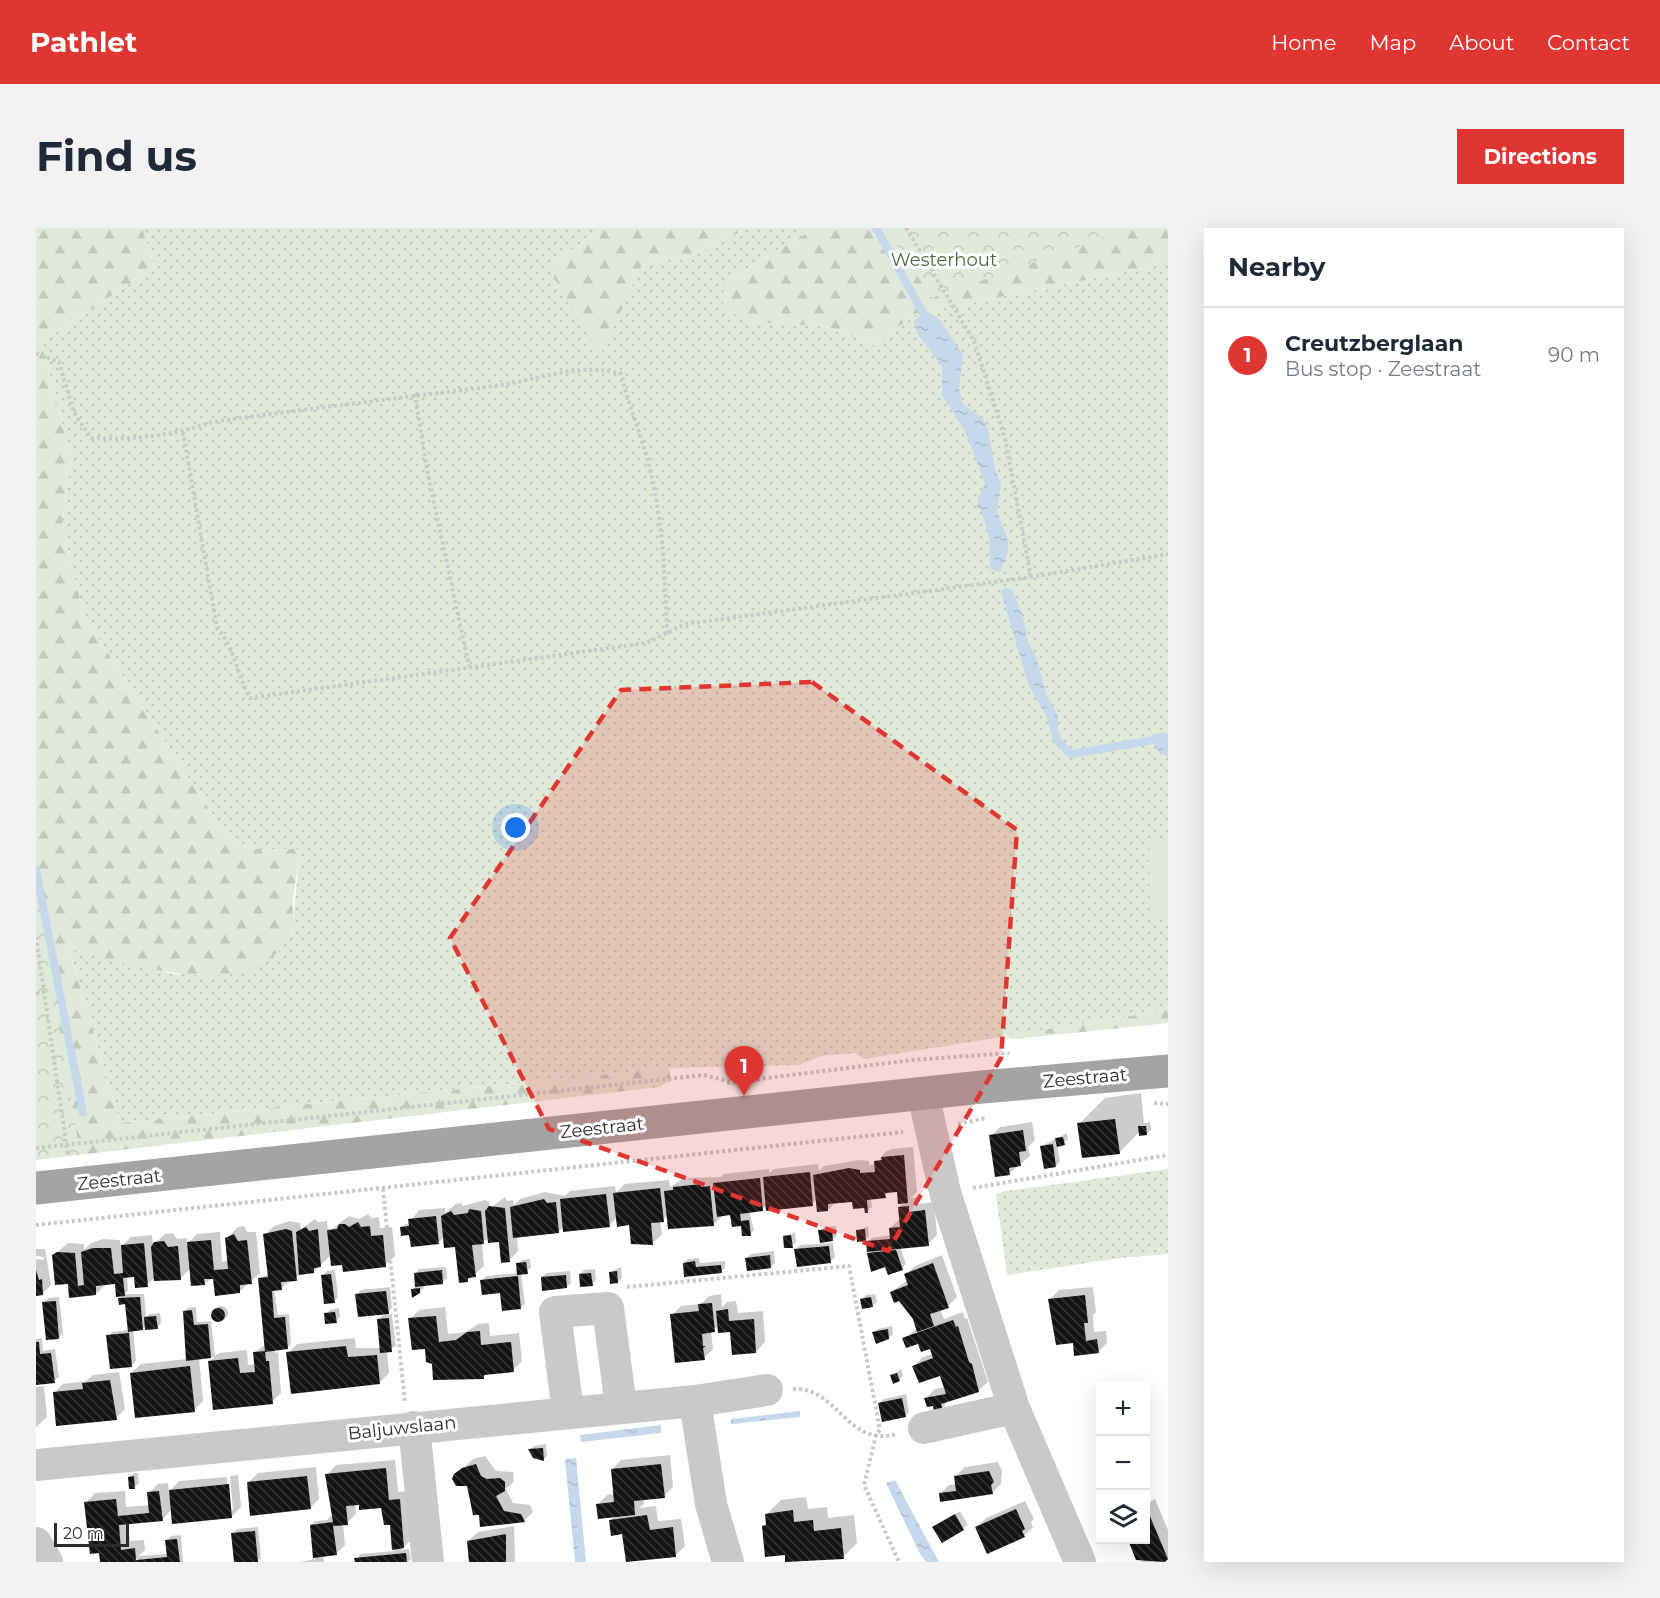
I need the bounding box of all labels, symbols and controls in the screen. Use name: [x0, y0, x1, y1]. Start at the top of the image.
text: Pathlet: [30, 25, 137, 59]
text: Home: [1271, 30, 1336, 55]
text: Map: [1369, 30, 1416, 55]
text: About: [1449, 30, 1514, 55]
text: Contact: [1547, 30, 1630, 55]
button: Directions: [1457, 129, 1624, 184]
text: Find us: [36, 130, 197, 182]
park label: Westerhout: [891, 249, 997, 271]
text: Nearby: [1228, 251, 1325, 283]
text: Creutzberglaan: [1285, 330, 1463, 357]
text: 1: [1244, 343, 1251, 367]
text: 90 m: [1548, 343, 1600, 367]
text: Bus stop · Zeestraat: [1285, 357, 1481, 381]
your location: [501, 813, 530, 842]
pin: 1: [724, 1046, 764, 1096]
street label: Zeestraat: [1042, 1063, 1128, 1093]
street label: Zeestraat: [559, 1113, 645, 1143]
street label: Zeestraat: [76, 1165, 162, 1195]
map controls: [1096, 1382, 1150, 1544]
button: +: [1096, 1382, 1150, 1436]
street label: Baljuwslaan: [347, 1411, 457, 1445]
button: −: [1096, 1436, 1150, 1490]
button: layers: [1096, 1490, 1150, 1544]
scale bar: [54, 1520, 129, 1548]
text: 20 m: [63, 1524, 104, 1543]

